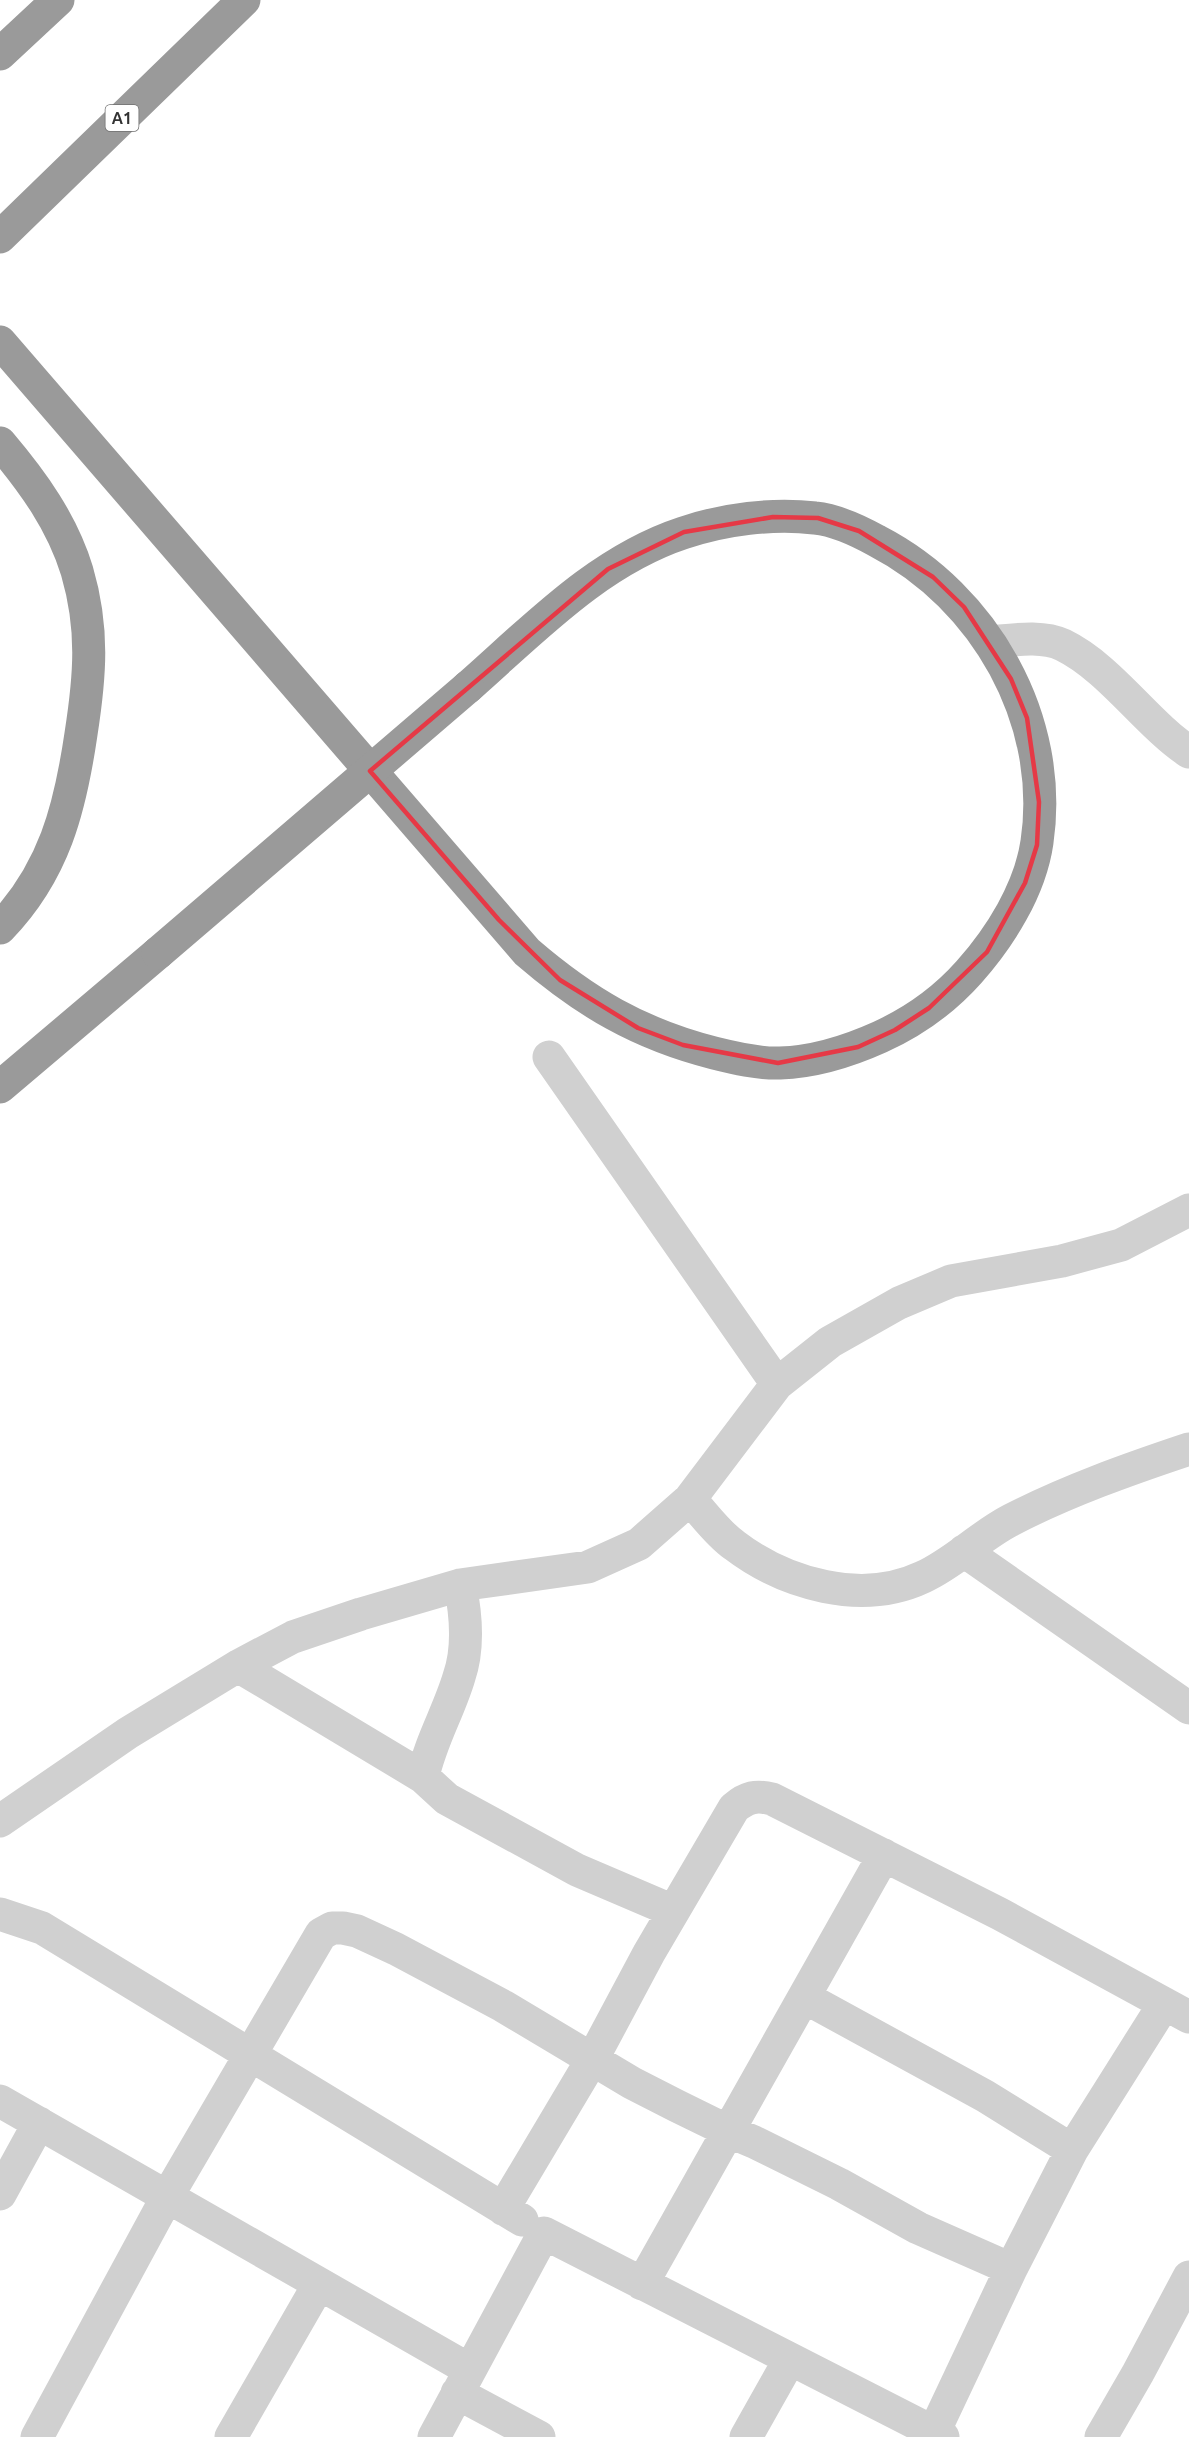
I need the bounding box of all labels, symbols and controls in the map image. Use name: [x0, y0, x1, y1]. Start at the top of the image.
road number: A1: [106, 105, 138, 131]

